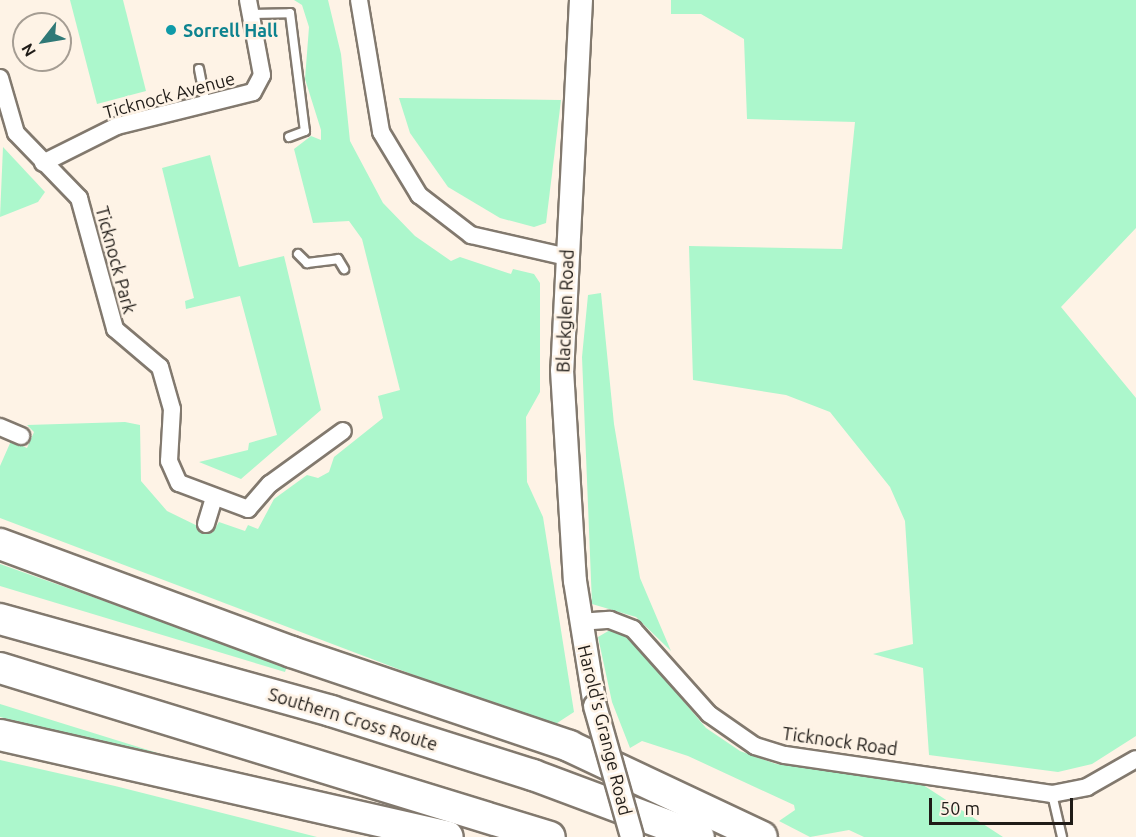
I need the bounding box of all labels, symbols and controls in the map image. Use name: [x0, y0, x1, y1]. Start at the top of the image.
north arrow: [12, 12, 72, 72]
place label: Sorrell Hall: [183, 19, 278, 41]
marker: Sorrell Hall: [164, 23, 178, 37]
text: N: [17, 40, 39, 60]
street label: Ticknock Avenue: [101, 67, 237, 123]
street label: Ticknock Park: [91, 204, 141, 316]
street label: Blackglen Road: [552, 249, 578, 373]
street label: Harold's Grange Road: [573, 643, 637, 817]
street label: Southern Cross Route: [266, 683, 440, 755]
street label: Ticknock Road: [781, 722, 899, 760]
scale bar: [932, 786, 1076, 824]
text: 50 m: [940, 798, 980, 818]

